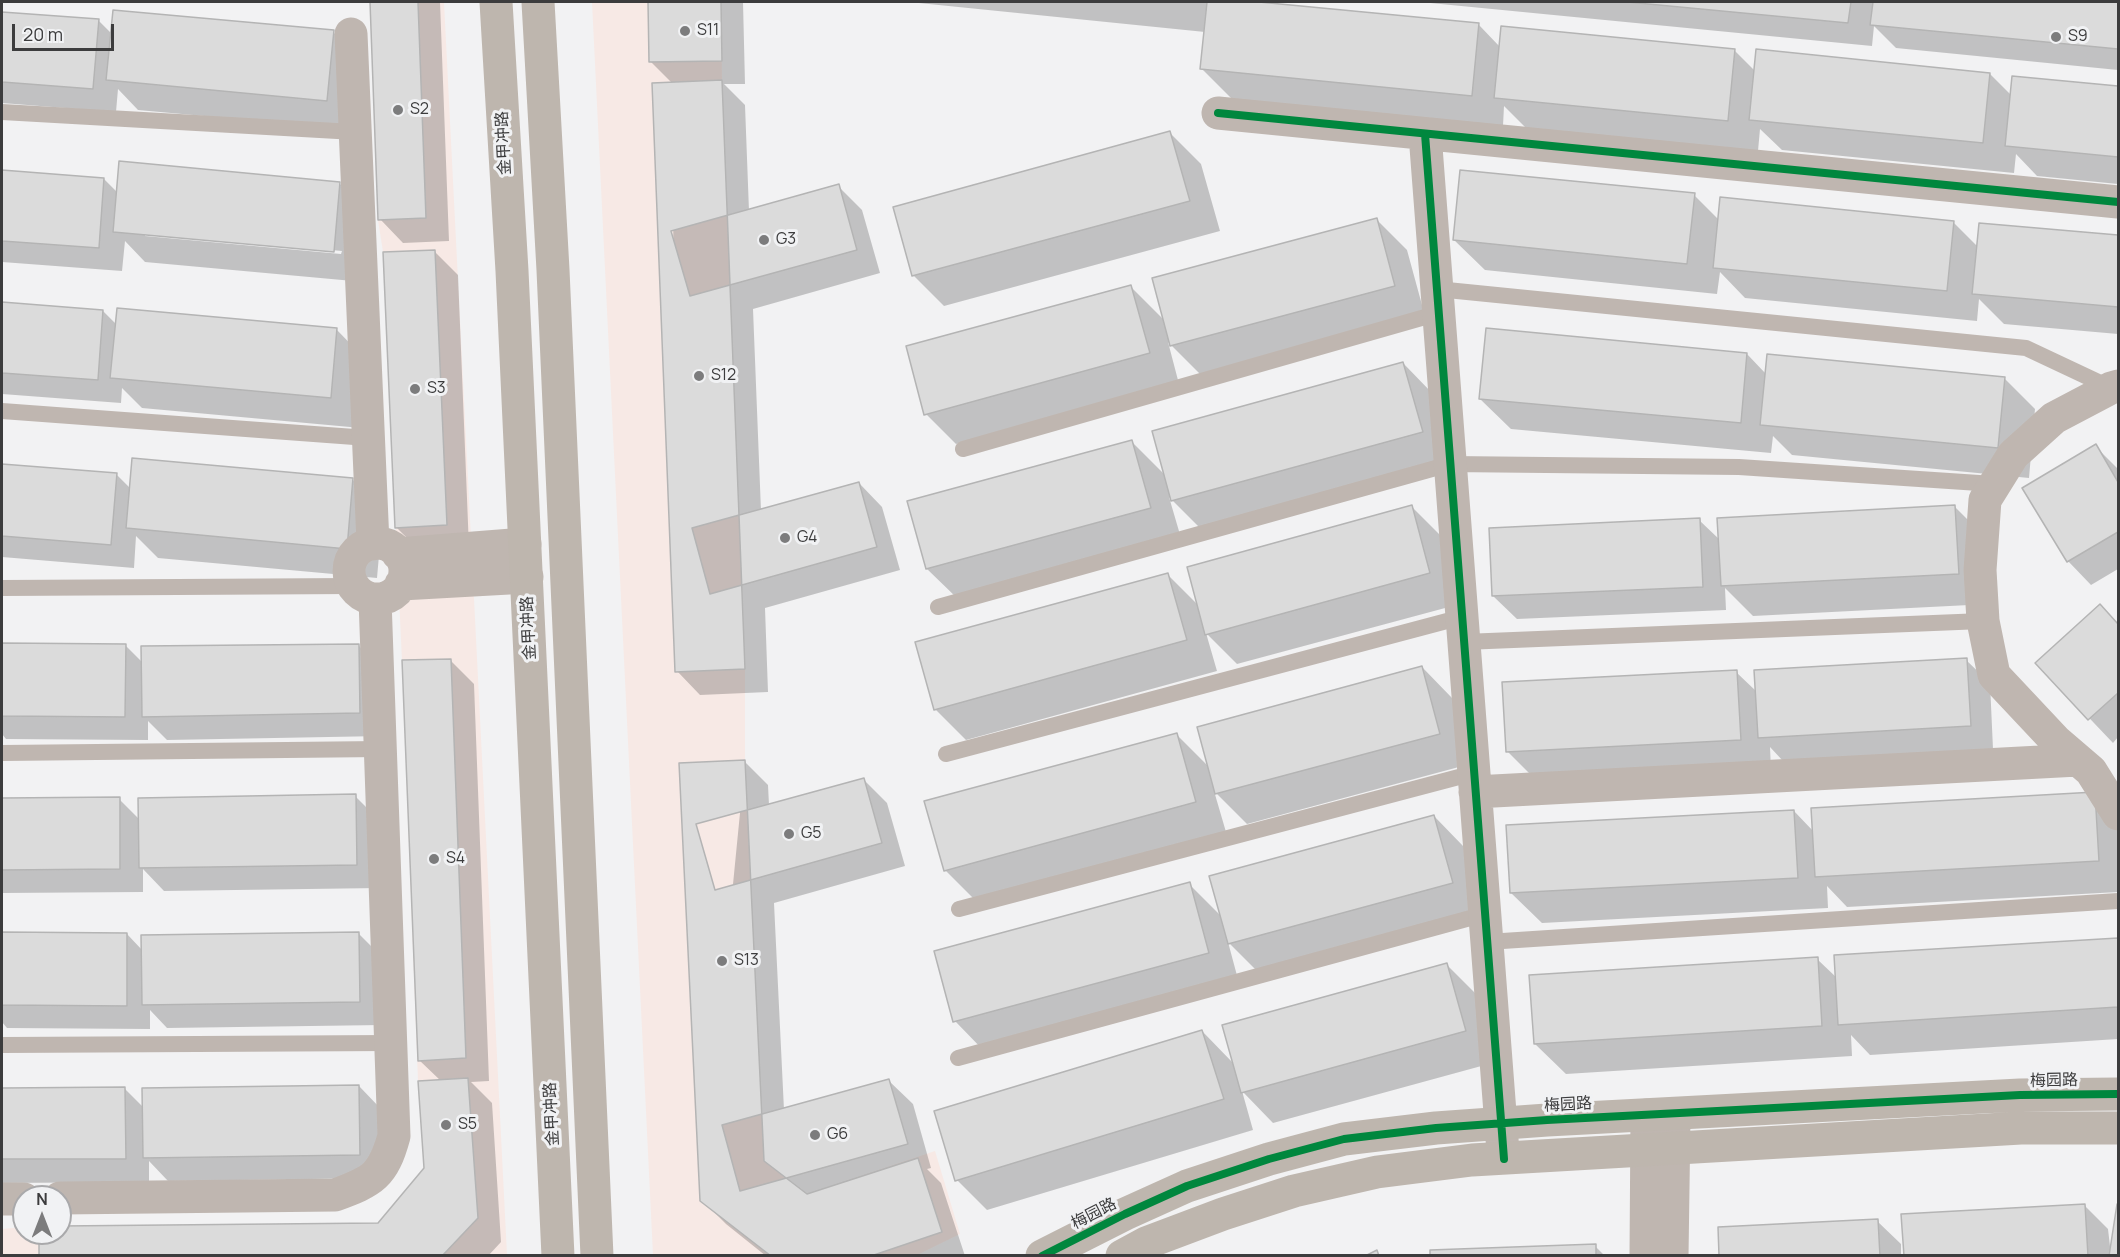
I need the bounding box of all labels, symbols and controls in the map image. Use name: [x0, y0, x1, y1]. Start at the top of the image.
scale bar: [15, 12, 117, 50]
place label: S11: [697, 21, 719, 41]
text: 20 m: [23, 22, 63, 46]
marker: S11: [678, 24, 692, 38]
place label: S9: [2068, 27, 2088, 47]
marker: S9: [2049, 30, 2063, 44]
place label: S2: [410, 100, 429, 120]
marker: S2: [391, 103, 405, 117]
street label: 金甲冲路: [493, 111, 515, 175]
place label: G3: [776, 230, 796, 250]
marker: G3: [757, 233, 771, 247]
place label: S12: [711, 366, 736, 386]
marker: S12: [692, 369, 706, 383]
place label: S3: [427, 379, 446, 399]
marker: S3: [408, 382, 422, 396]
place label: G4: [797, 528, 817, 548]
marker: G4: [778, 531, 792, 545]
street label: 金甲冲路: [518, 596, 540, 660]
place label: G5: [801, 824, 822, 844]
marker: G5: [782, 827, 796, 841]
place label: S4: [446, 849, 465, 869]
marker: S4: [427, 852, 441, 866]
place label: S13: [734, 951, 759, 971]
marker: S13: [715, 954, 729, 968]
street label: 梅园路: [2030, 1071, 2078, 1091]
street label: 金甲冲路: [541, 1082, 563, 1146]
street label: 梅园路: [1544, 1094, 1592, 1116]
place label: S5: [458, 1115, 477, 1135]
marker: S5: [439, 1118, 453, 1132]
place label: G6: [827, 1125, 848, 1145]
marker: G6: [808, 1128, 822, 1142]
north arrow: [12, 1185, 72, 1245]
text: N: [36, 1188, 48, 1210]
street label: 梅园路: [1068, 1195, 1120, 1233]

